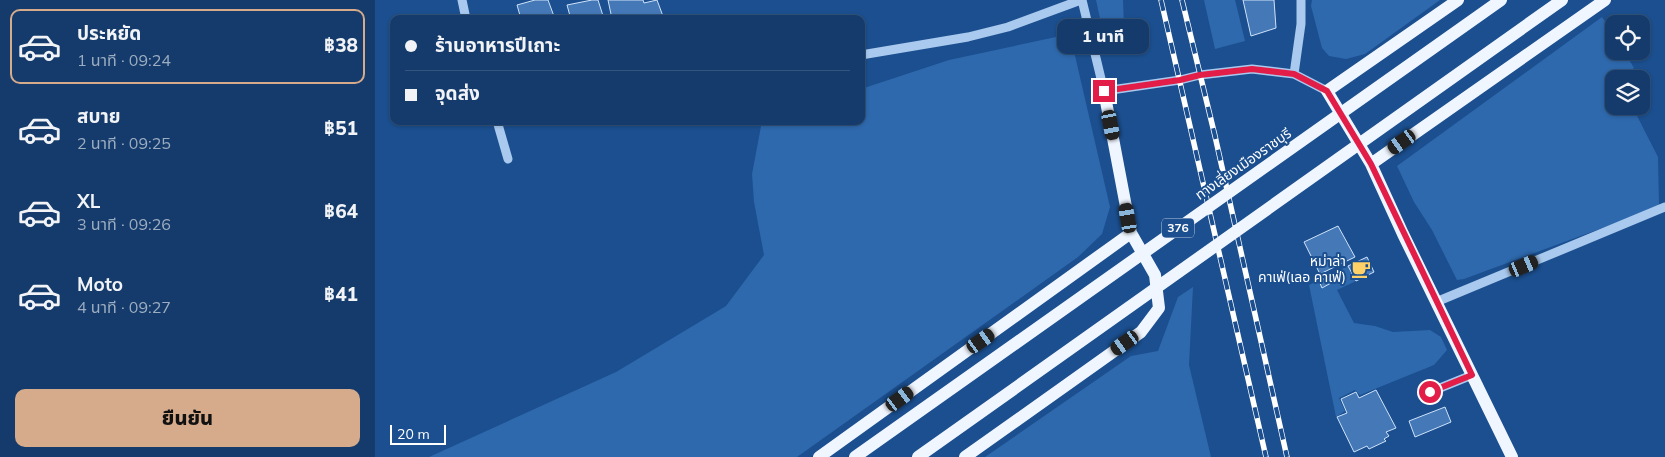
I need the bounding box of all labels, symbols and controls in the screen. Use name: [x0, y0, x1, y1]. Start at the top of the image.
map controls: [1605, 15, 1650, 115]
button: locate: [1605, 15, 1650, 60]
callout: 1 นาที: [1058, 18, 1150, 54]
text: ประหยัด: [77, 21, 141, 45]
icon: car: [17, 24, 62, 69]
text: 1 นาที: [1082, 26, 1124, 46]
text: ฿38: [324, 33, 358, 57]
text: ร้านอาหารปีเถาะ: [435, 33, 560, 57]
text: 1 นาที · 09:24: [77, 50, 171, 70]
button: layers: [1605, 70, 1650, 115]
route end: [1093, 80, 1115, 102]
text: จุดส่ง: [435, 81, 480, 105]
text: สบาย: [77, 104, 121, 128]
icon: car: [17, 107, 62, 152]
car: [1100, 109, 1121, 141]
text: ฿51: [324, 116, 358, 140]
street label: ทางเลี่ยงเมืองราชบุรี: [1191, 123, 1295, 204]
car: [1385, 127, 1418, 157]
text: 2 นาที · 09:25: [77, 133, 171, 153]
text: XL: [77, 189, 100, 213]
icon: car: [17, 190, 62, 235]
text: ฿64: [324, 199, 358, 223]
car: [1118, 202, 1137, 234]
text: 3 นาที · 09:26: [77, 214, 171, 234]
road number: 376: [1162, 218, 1194, 238]
place label: หม่าล่า คาเฟ่(เลอ คาเฟ่): [1258, 252, 1346, 286]
car: [1507, 253, 1540, 279]
cafe icon: หม่าล่า คาเฟ่(เลอ คาเฟ่): [1350, 258, 1372, 280]
text: Moto: [77, 272, 123, 296]
icon: car: [17, 273, 62, 318]
text: ฿41: [324, 282, 358, 306]
text: 4 นาที · 09:27: [77, 297, 171, 317]
car: [964, 326, 997, 356]
car: [1108, 328, 1141, 358]
route start: [1419, 381, 1441, 403]
car: [883, 384, 916, 414]
button: ยืนยัน: [15, 389, 360, 447]
scale bar: [390, 422, 446, 445]
text: 20 m: [397, 425, 430, 443]

